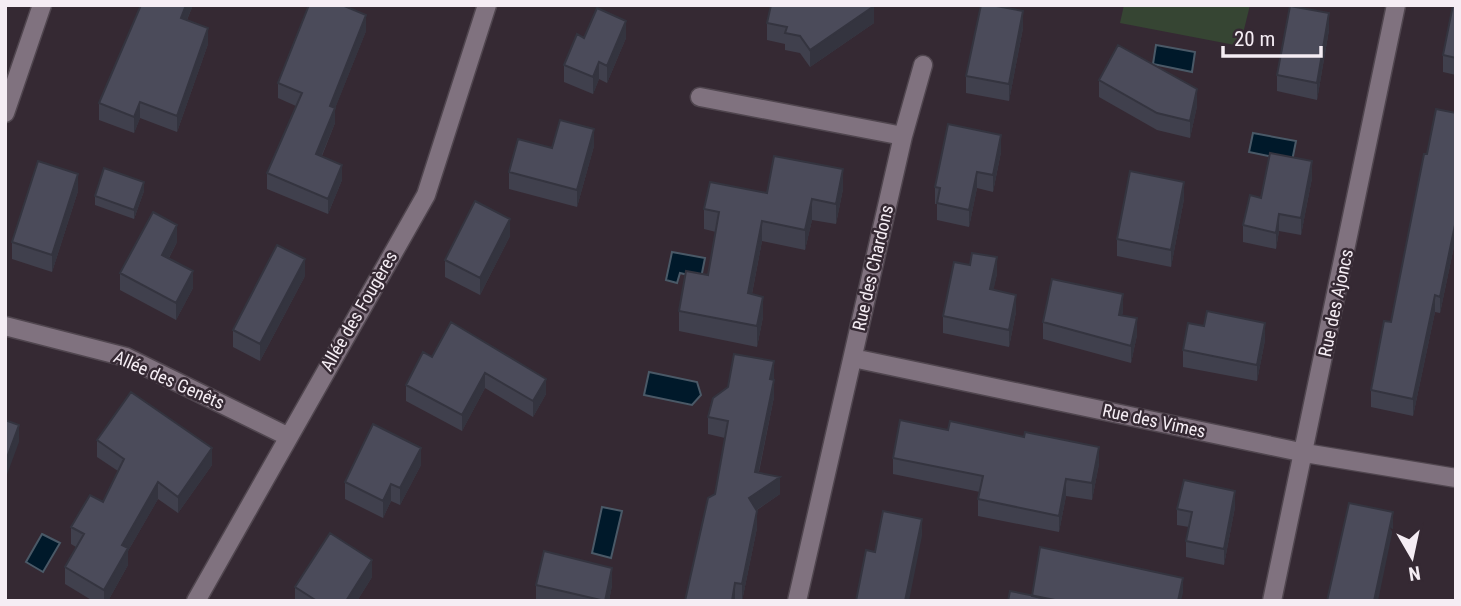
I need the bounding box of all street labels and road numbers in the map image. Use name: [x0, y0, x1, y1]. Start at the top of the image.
street label: Rue des Chardons: [848, 203, 897, 333]
street label: Allée des Fougères: [316, 247, 401, 374]
street label: Rue des Ajoncs: [1314, 247, 1357, 359]
street label: Allée des Genêts: [111, 346, 228, 413]
street label: Rue des Vimes: [1101, 399, 1208, 442]

